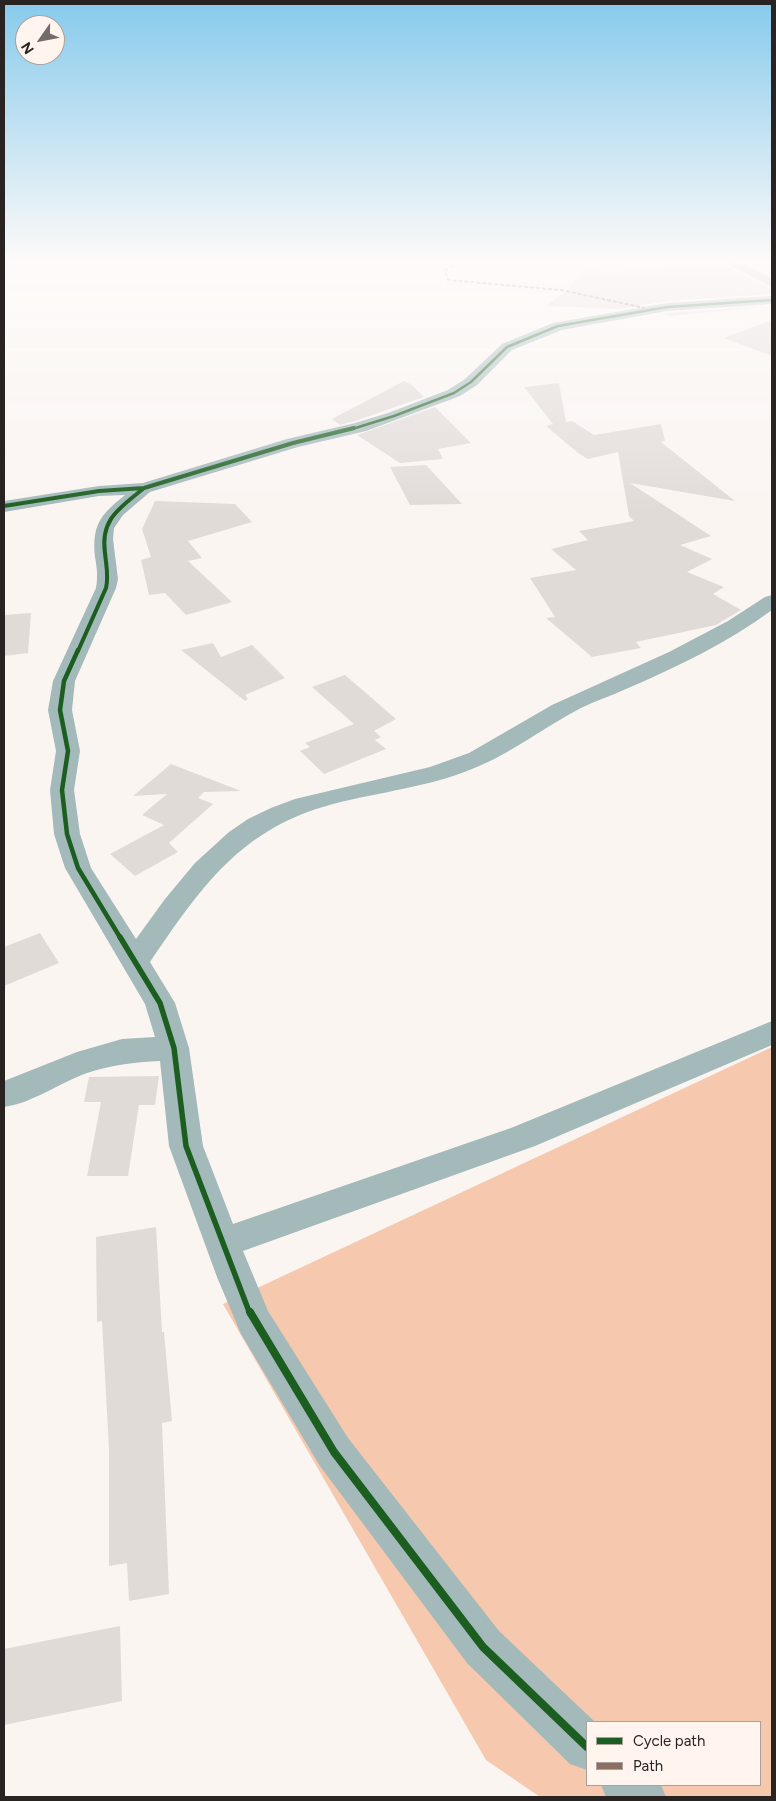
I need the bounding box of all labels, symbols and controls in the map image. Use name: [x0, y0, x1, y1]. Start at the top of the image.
north arrow: [15, 15, 65, 65]
text: N: [18, 39, 38, 57]
legend: [586, 1721, 761, 1786]
text: Cycle path: [633, 1732, 705, 1750]
text: Path: [633, 1757, 663, 1775]

